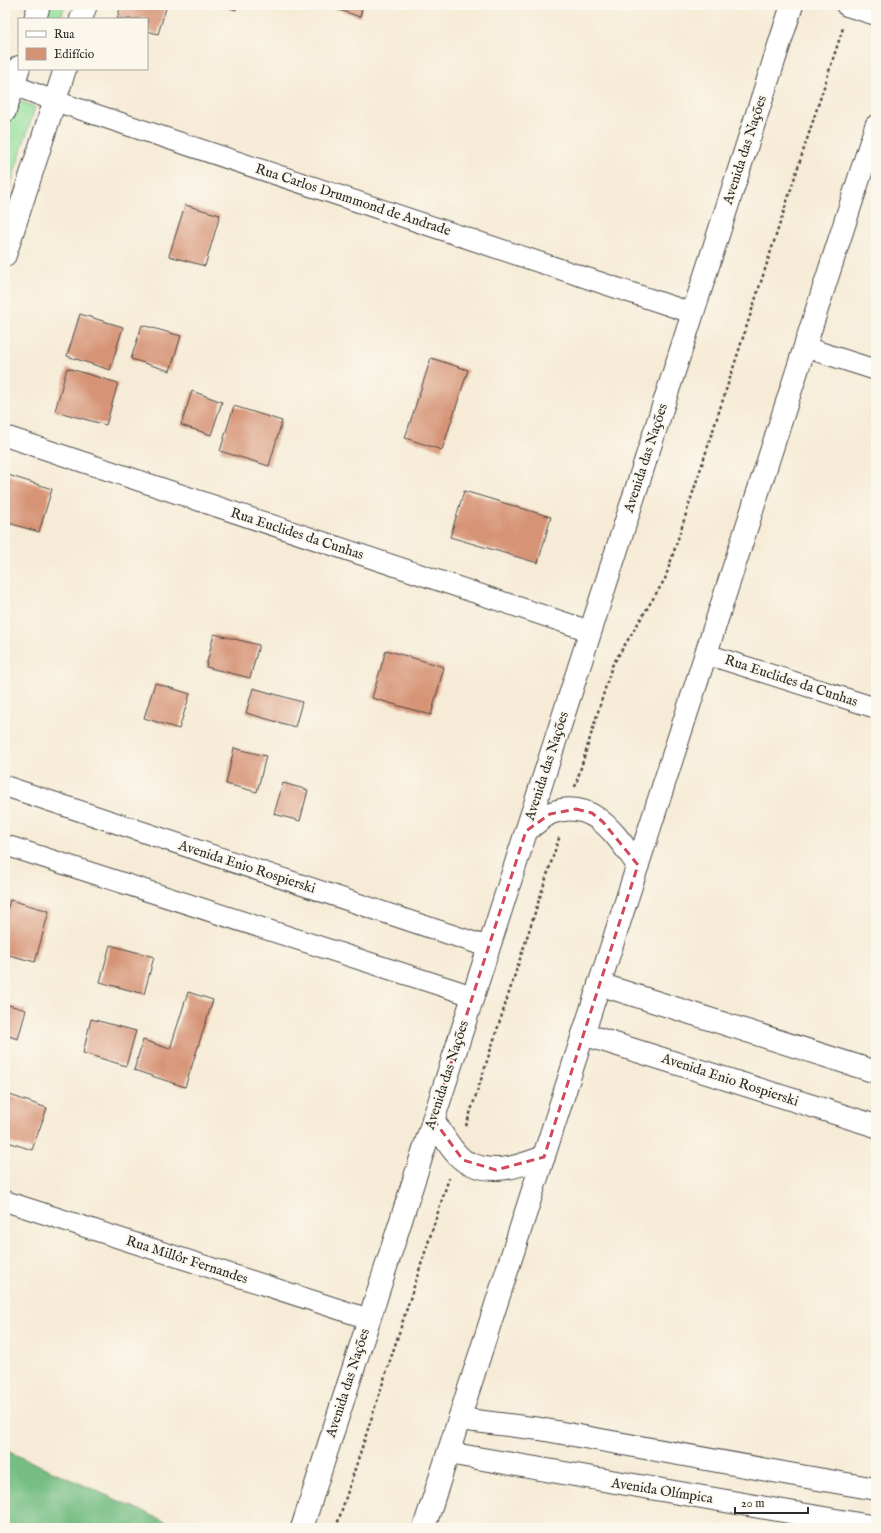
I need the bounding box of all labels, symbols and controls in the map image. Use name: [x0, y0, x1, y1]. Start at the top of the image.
legend: [18, 18, 148, 70]
text: Rua: [54, 27, 75, 42]
text: Edifício: [54, 47, 95, 62]
street label: Avenida das Nações: [719, 93, 771, 208]
street label: Rua Carlos Drummond de Andrade: [253, 160, 454, 240]
street label: Avenida das Nações: [620, 401, 672, 516]
street label: Rua Euclides da Cunhas: [228, 504, 366, 564]
street label: Rua Euclides da Cunhas: [722, 651, 860, 711]
street label: Avenida das Nações: [521, 709, 573, 824]
street label: Avenida Enio Rospierski: [175, 836, 318, 898]
street label: Avenida das Nações: [421, 1018, 473, 1133]
street label: Avenida Enio Rospierski: [658, 1049, 801, 1111]
street label: Rua Millôr Fernandes: [124, 1232, 250, 1288]
street label: Avenida das Nações: [322, 1326, 374, 1441]
street label: Avenida Olímpica: [609, 1474, 715, 1508]
scale bar: [735, 1489, 808, 1515]
text: 20 m: [741, 1496, 764, 1511]

